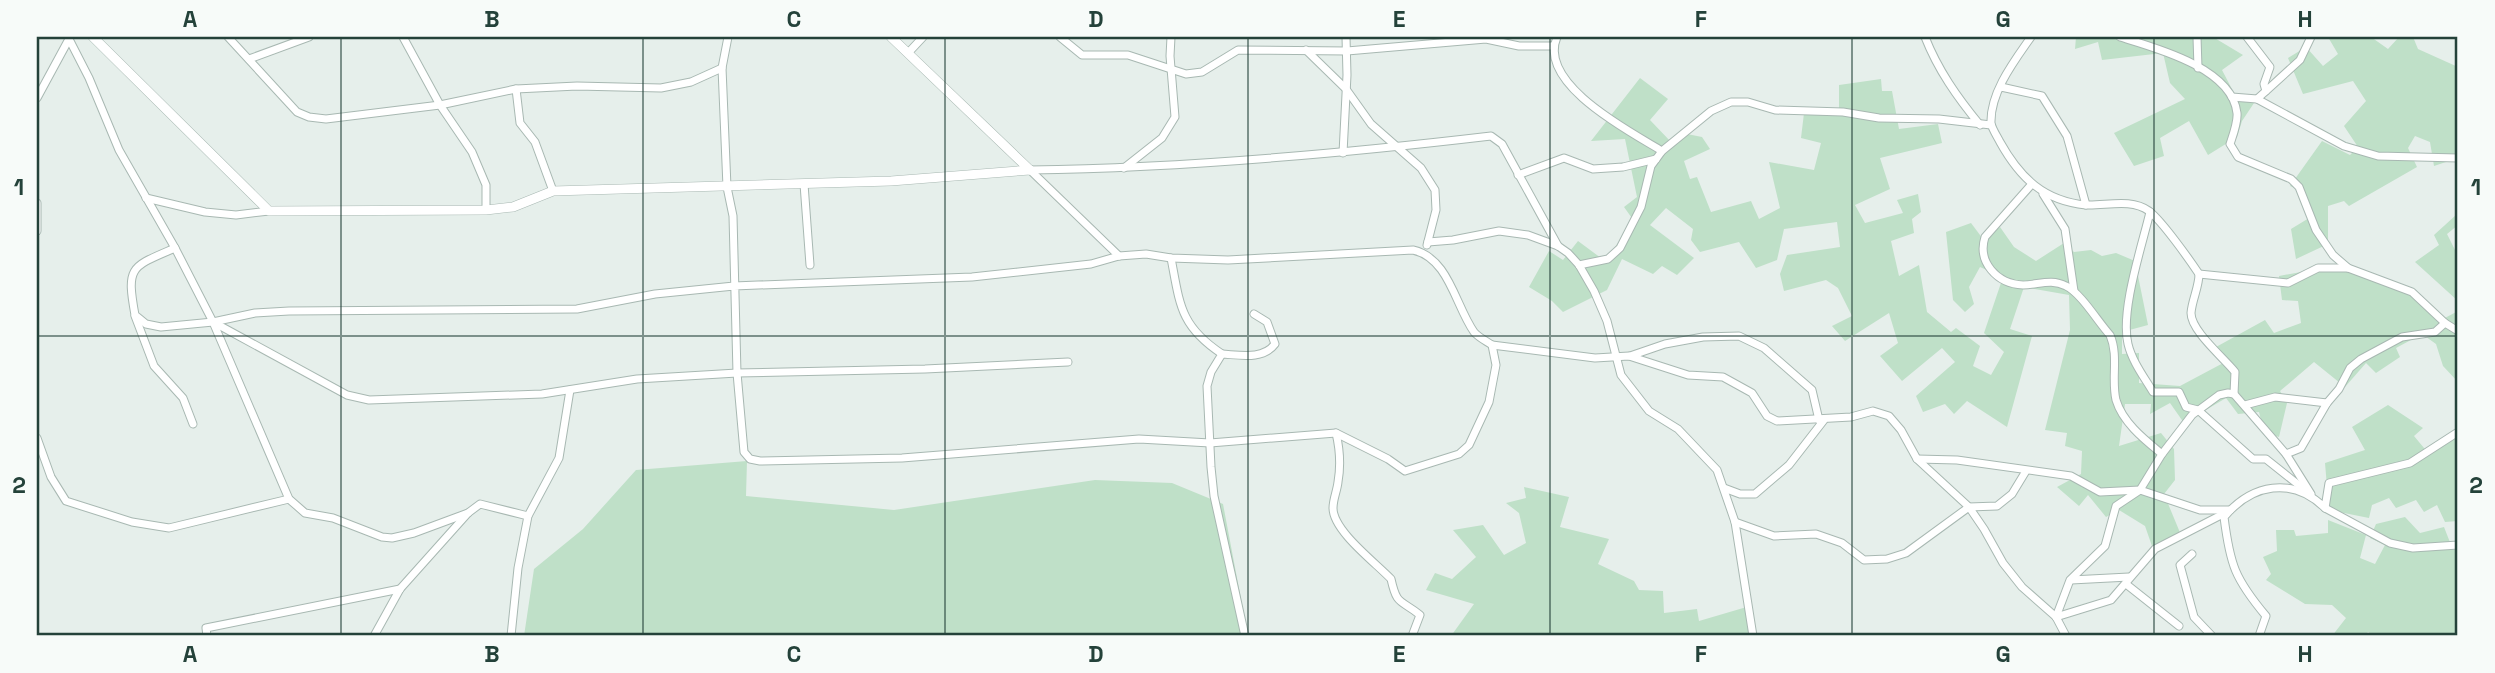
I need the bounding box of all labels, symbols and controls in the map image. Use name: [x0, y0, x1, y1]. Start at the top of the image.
text: A: [183, 4, 198, 34]
text: B: [484, 4, 500, 34]
text: C: [787, 4, 801, 34]
text: D: [1088, 4, 1104, 34]
text: E: [1393, 4, 1405, 34]
text: F: [1695, 4, 1707, 34]
text: G: [1995, 4, 2011, 34]
text: H: [2297, 4, 2313, 34]
text: 1: [14, 172, 24, 202]
text: 1: [2471, 172, 2481, 202]
text: 2: [12, 470, 26, 500]
text: 2: [2469, 470, 2483, 500]
text: A: [183, 639, 198, 669]
text: B: [484, 639, 500, 669]
text: C: [787, 639, 801, 669]
text: D: [1088, 639, 1104, 669]
text: E: [1393, 639, 1405, 669]
text: F: [1695, 639, 1707, 669]
text: G: [1995, 639, 2011, 669]
text: H: [2297, 639, 2313, 669]

